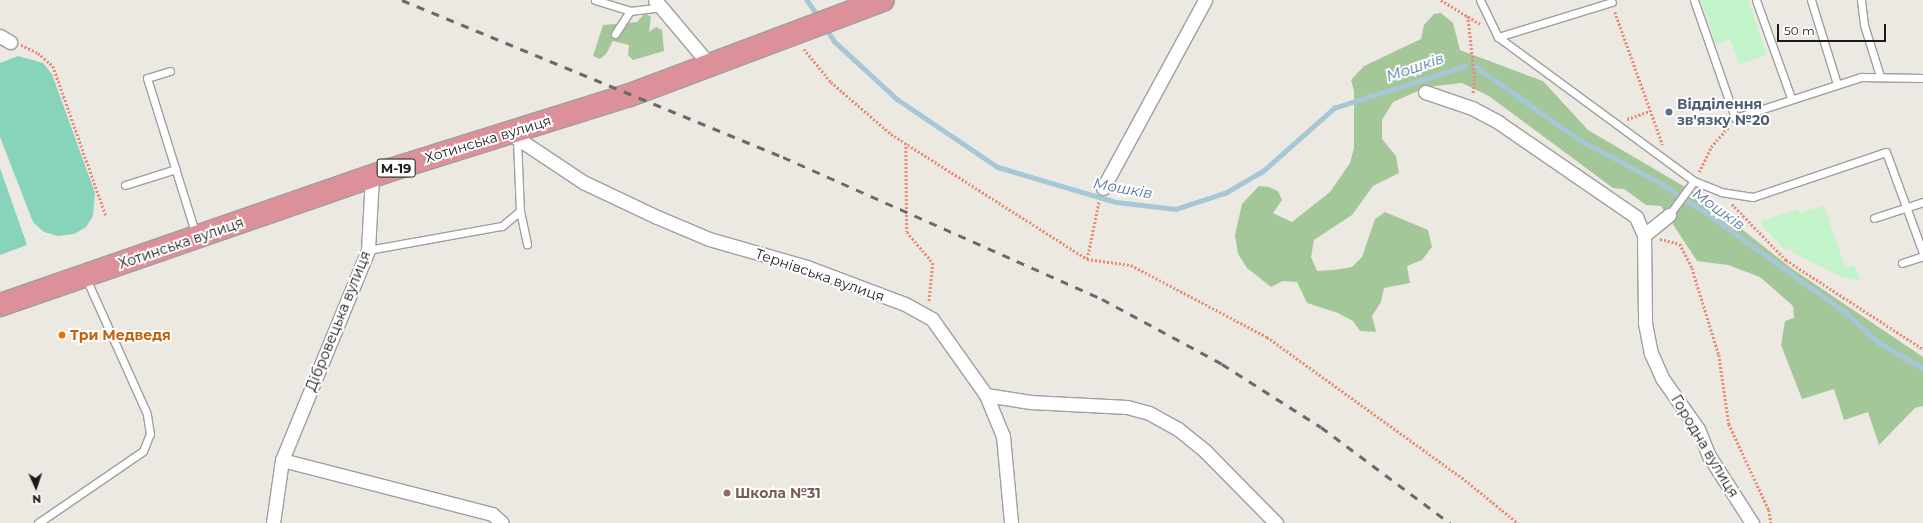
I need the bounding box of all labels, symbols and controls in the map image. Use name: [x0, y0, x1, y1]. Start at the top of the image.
scale bar: [1779, 16, 1888, 42]
text: 50 m: [1784, 23, 1815, 38]
water label: Мошків: [1384, 49, 1446, 85]
place label: Відділення зв'язку №20: [1677, 96, 1770, 128]
marker: Відділення зв'язку №20: [1664, 107, 1674, 117]
street label: Хотинська вулиця: [423, 112, 553, 166]
road number: М-19: [376, 157, 416, 179]
water label: Мошків: [1092, 174, 1154, 202]
water label: Мошків: [1689, 184, 1749, 234]
street label: Хотинська вулиця: [116, 214, 246, 272]
street label: Тернівська вулиця: [753, 245, 887, 305]
street label: Дібровецька вулиця: [302, 248, 374, 394]
place label: Три Медведя: [70, 327, 171, 343]
marker: Три Медведя: [57, 330, 67, 340]
street label: Городна вулиця: [1668, 392, 1742, 500]
north arrow: [16, 467, 56, 507]
place label: Школа №31: [735, 485, 821, 501]
marker: Школа №31: [722, 488, 732, 498]
text: N: [32, 492, 41, 506]

